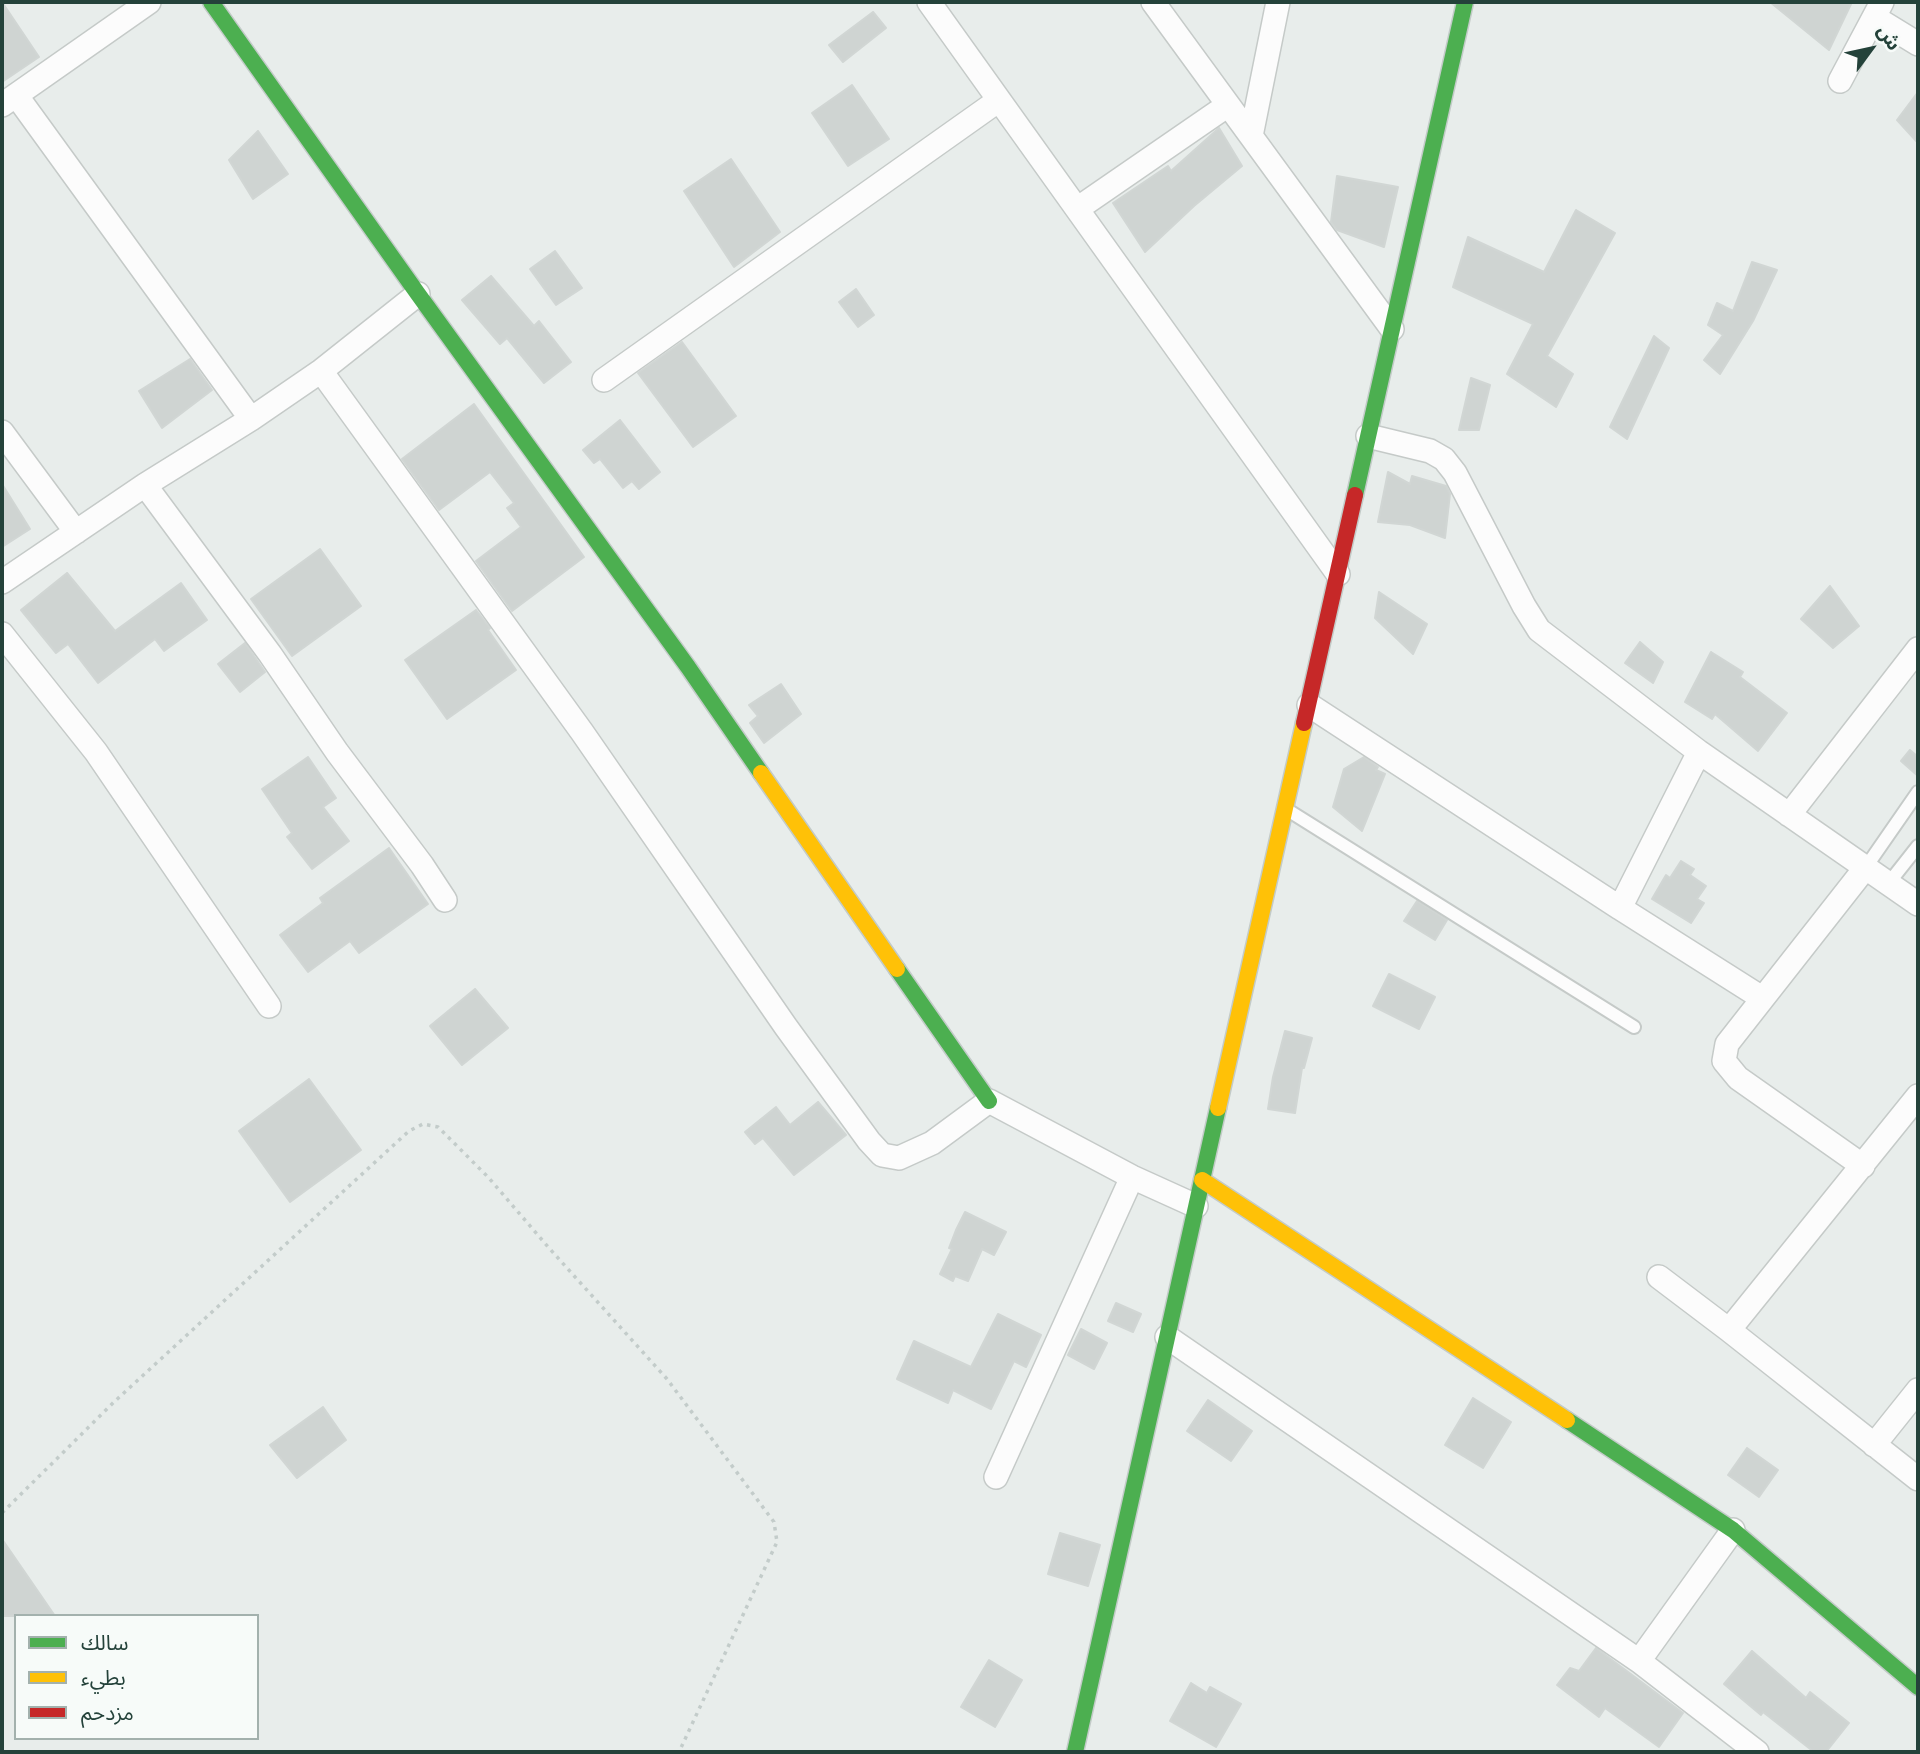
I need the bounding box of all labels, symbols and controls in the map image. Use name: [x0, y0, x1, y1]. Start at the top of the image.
north arrow: [1836, 14, 1906, 84]
text: ش: [1872, 20, 1906, 54]
legend: [14, 1614, 259, 1740]
text: سالك: [81, 1630, 128, 1655]
text: بطيء: [81, 1665, 126, 1690]
text: مزدحم: [81, 1700, 134, 1725]

